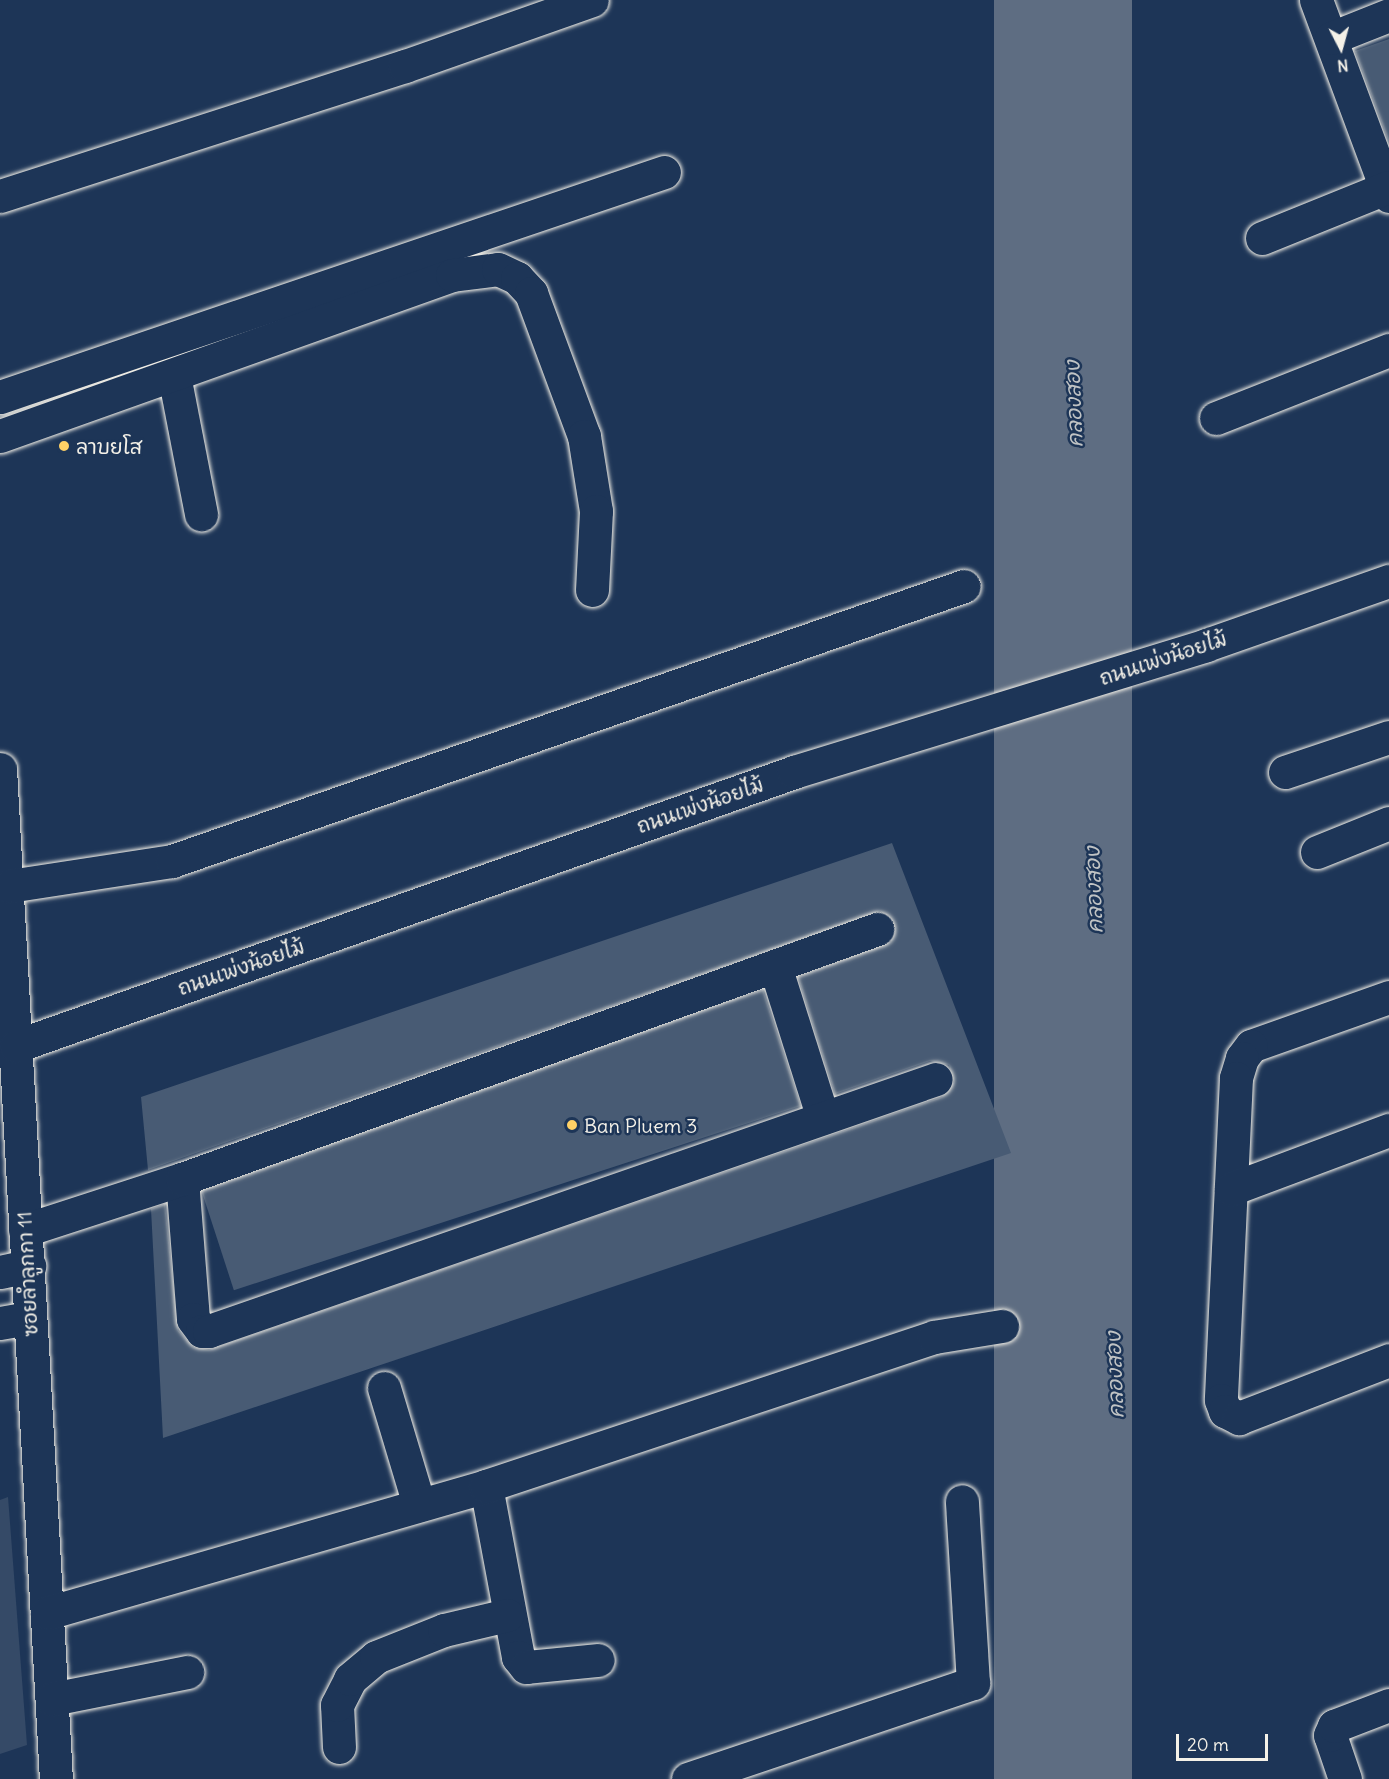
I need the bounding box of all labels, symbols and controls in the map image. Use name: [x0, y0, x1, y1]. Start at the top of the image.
north arrow: [1311, 18, 1371, 78]
text: N: [1336, 55, 1349, 76]
water label: คลองสอง: [1060, 360, 1088, 448]
place label: ลาบยโส: [76, 434, 141, 458]
marker: ลาบยโส: [57, 439, 71, 453]
street label: ถนนเพ่งน้อยไม้: [1096, 626, 1230, 690]
street label: ถนนเพ่งน้อยไม้: [633, 772, 767, 838]
water label: คลองสอง: [1080, 846, 1108, 934]
street label: ถนนเพ่งน้อยไม้: [174, 934, 308, 1000]
place label: Ban Pluem 3: [584, 1113, 697, 1137]
marker: Ban Pluem 3: [565, 1118, 579, 1132]
street label: ซอยลำลูกกา 11: [12, 1211, 42, 1337]
water label: คลองสอง: [1101, 1331, 1129, 1419]
scale bar: [1179, 1722, 1270, 1760]
text: 20 m: [1187, 1733, 1229, 1756]

